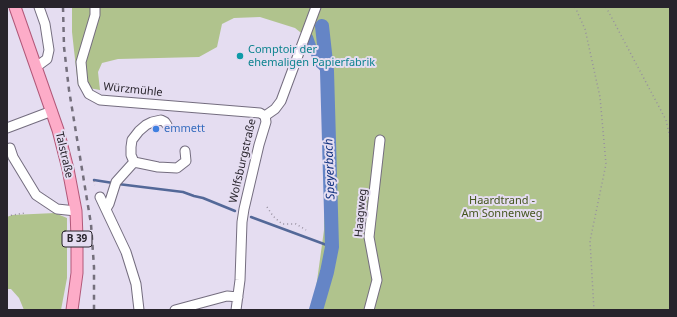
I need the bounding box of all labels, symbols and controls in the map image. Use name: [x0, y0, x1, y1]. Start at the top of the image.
place label: Comptoir der ehemaligen Papierfabrik: [248, 43, 375, 69]
marker: Comptoir der ehemaligen Papierfabrik: [235, 51, 245, 61]
street label: Würzmühle: [103, 80, 163, 100]
street label: Wolfsburgstraße: [227, 118, 259, 204]
place label: emmett: [164, 122, 205, 136]
marker: emmett: [151, 124, 161, 134]
street label: Talstraße: [52, 131, 76, 179]
water label: Speyerbach: [322, 138, 338, 200]
street label: Haagweg: [352, 188, 370, 238]
park label: Haardtrand - Am Sonnenweg: [461, 194, 543, 220]
road number: B 39: [62, 231, 92, 247]

